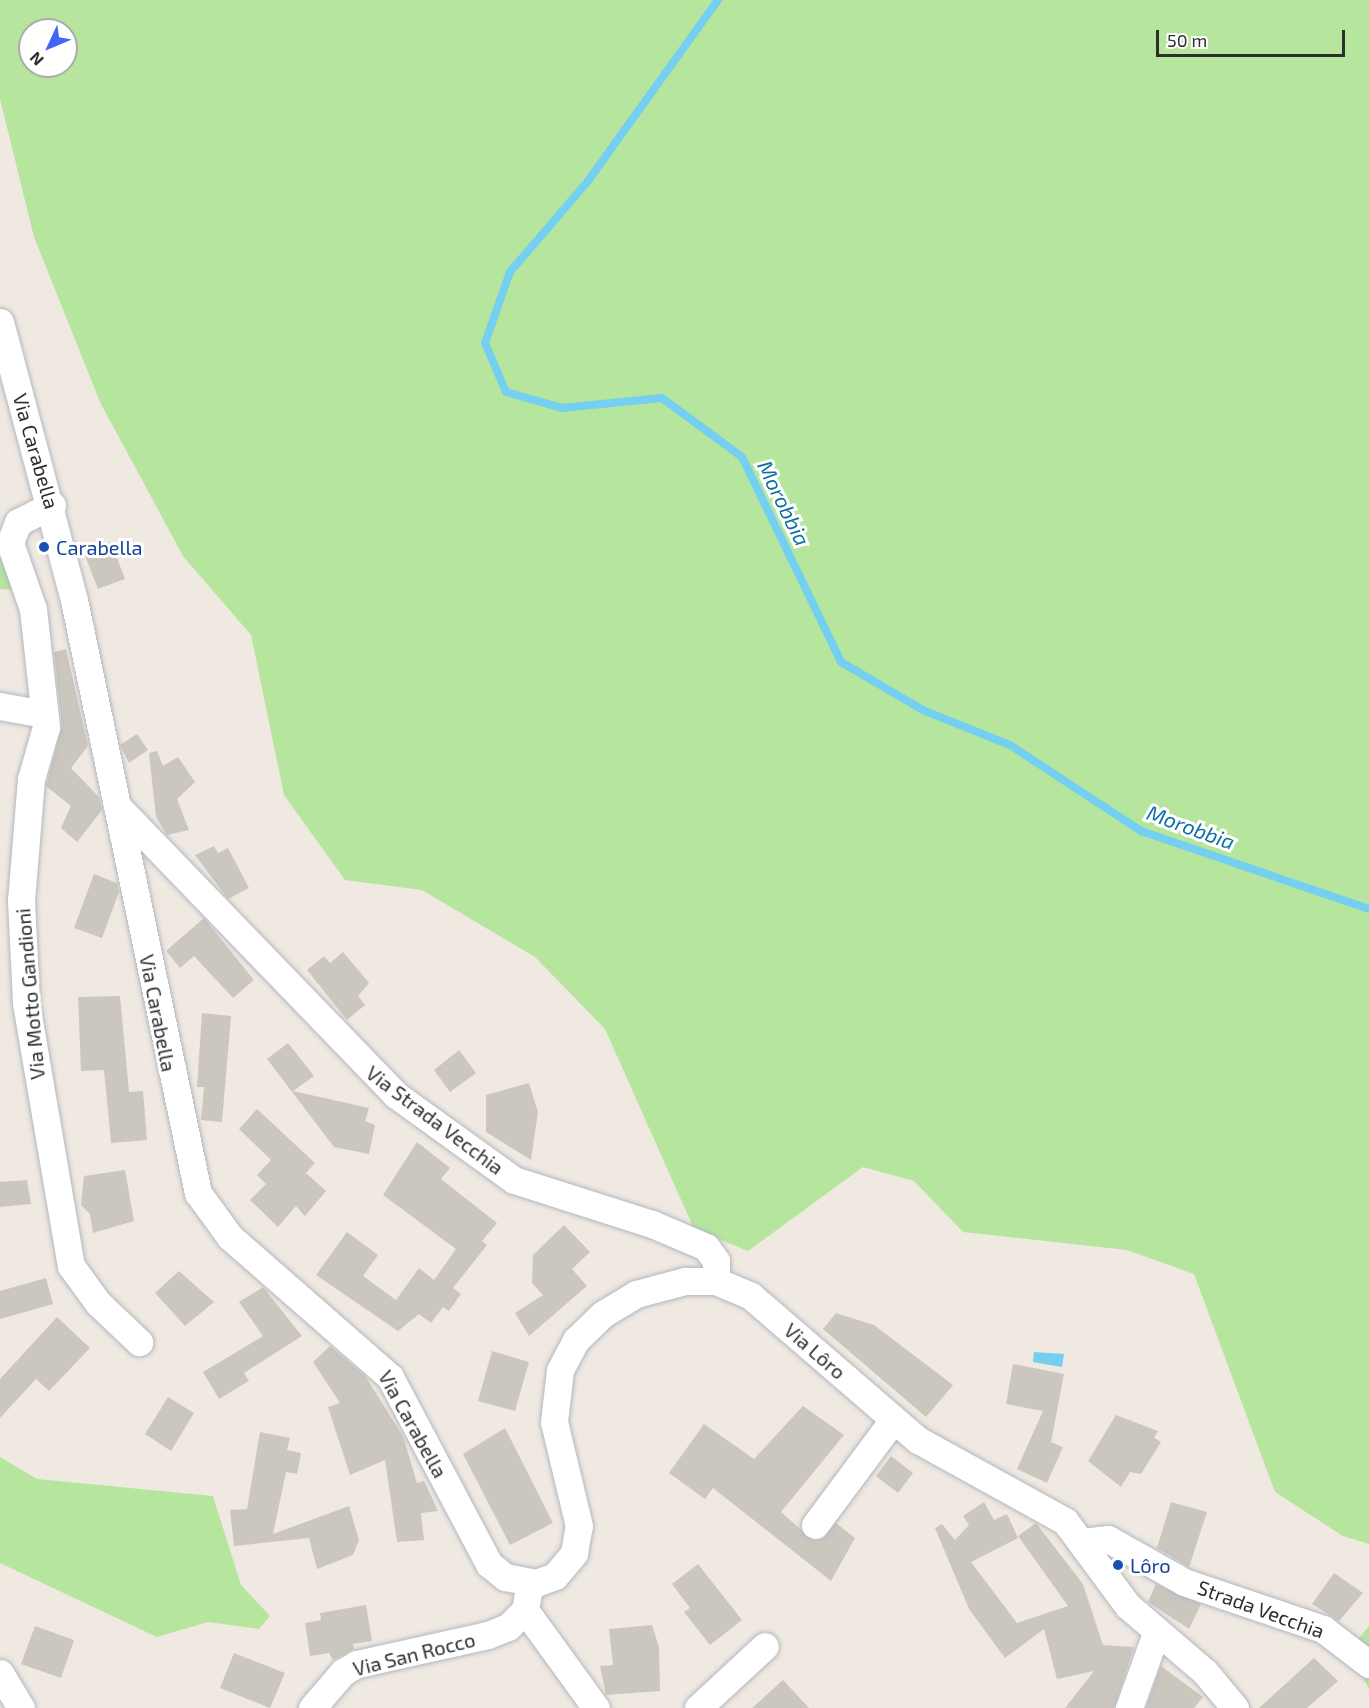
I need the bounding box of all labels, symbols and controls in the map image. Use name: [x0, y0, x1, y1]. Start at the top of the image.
north arrow: [18, 18, 78, 78]
scale bar: [1159, 18, 1348, 56]
text: 50 m: [1167, 29, 1207, 51]
text: N: [25, 49, 47, 70]
street label: Via Carabella: [8, 391, 64, 511]
water label: Morobbia: [753, 456, 815, 550]
place label: Carabella: [56, 535, 142, 559]
marker: Carabella: [37, 540, 51, 554]
water label: Morobbia: [1144, 800, 1238, 854]
street label: Via Motto Gandioni: [11, 907, 49, 1081]
street label: Via Carabella: [135, 952, 181, 1074]
street label: Via Strada Vecchia: [361, 1060, 509, 1180]
street label: Via Lôro: [779, 1318, 851, 1384]
street label: Via Carabella: [374, 1366, 452, 1482]
place label: Lôro: [1130, 1553, 1171, 1577]
marker: Lôro: [1111, 1558, 1125, 1572]
street label: Strada Vecchia: [1194, 1575, 1328, 1643]
street label: Via San Rocco: [350, 1627, 478, 1681]

